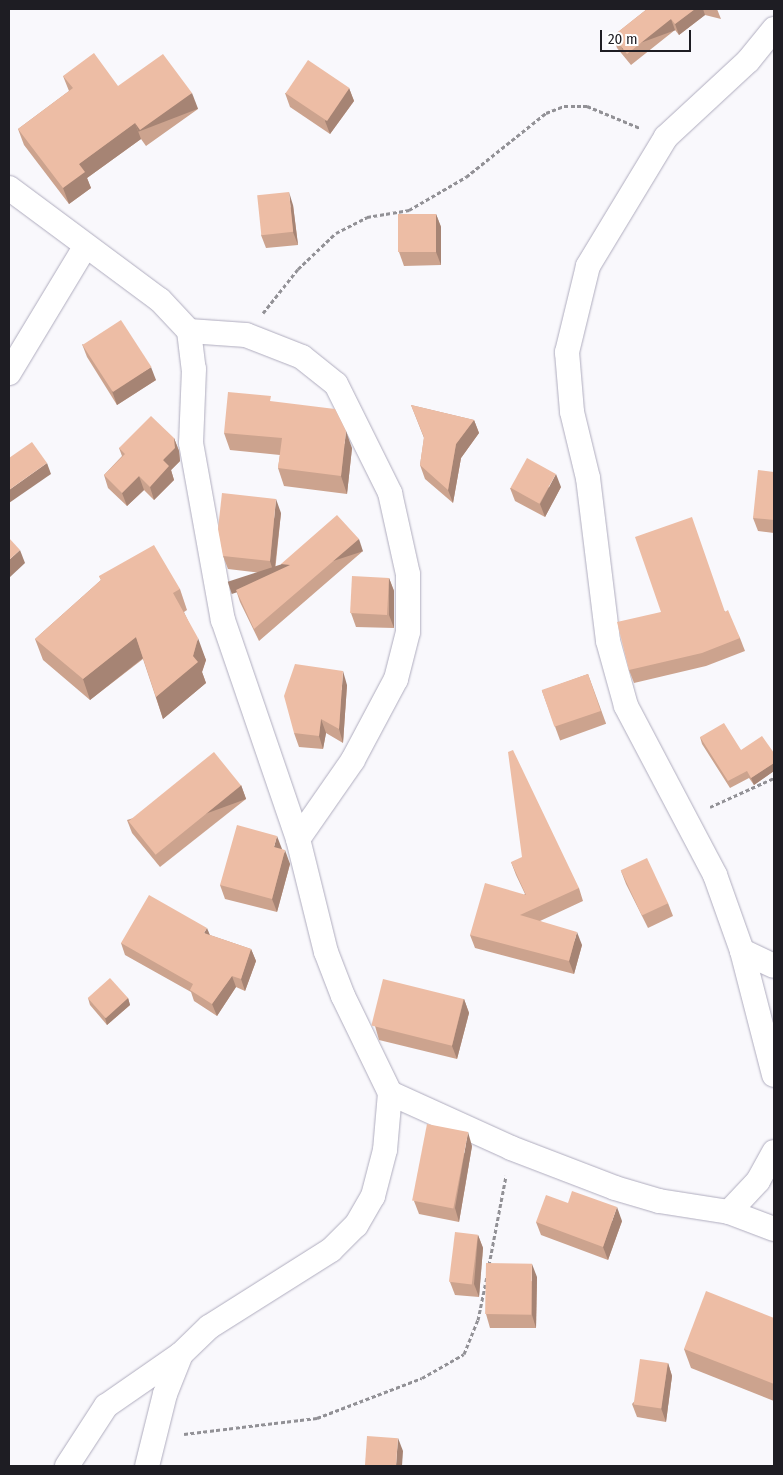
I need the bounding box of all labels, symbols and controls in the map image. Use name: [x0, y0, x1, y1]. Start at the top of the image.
scale bar: [603, 20, 694, 52]
text: 20 m: [608, 30, 638, 48]

